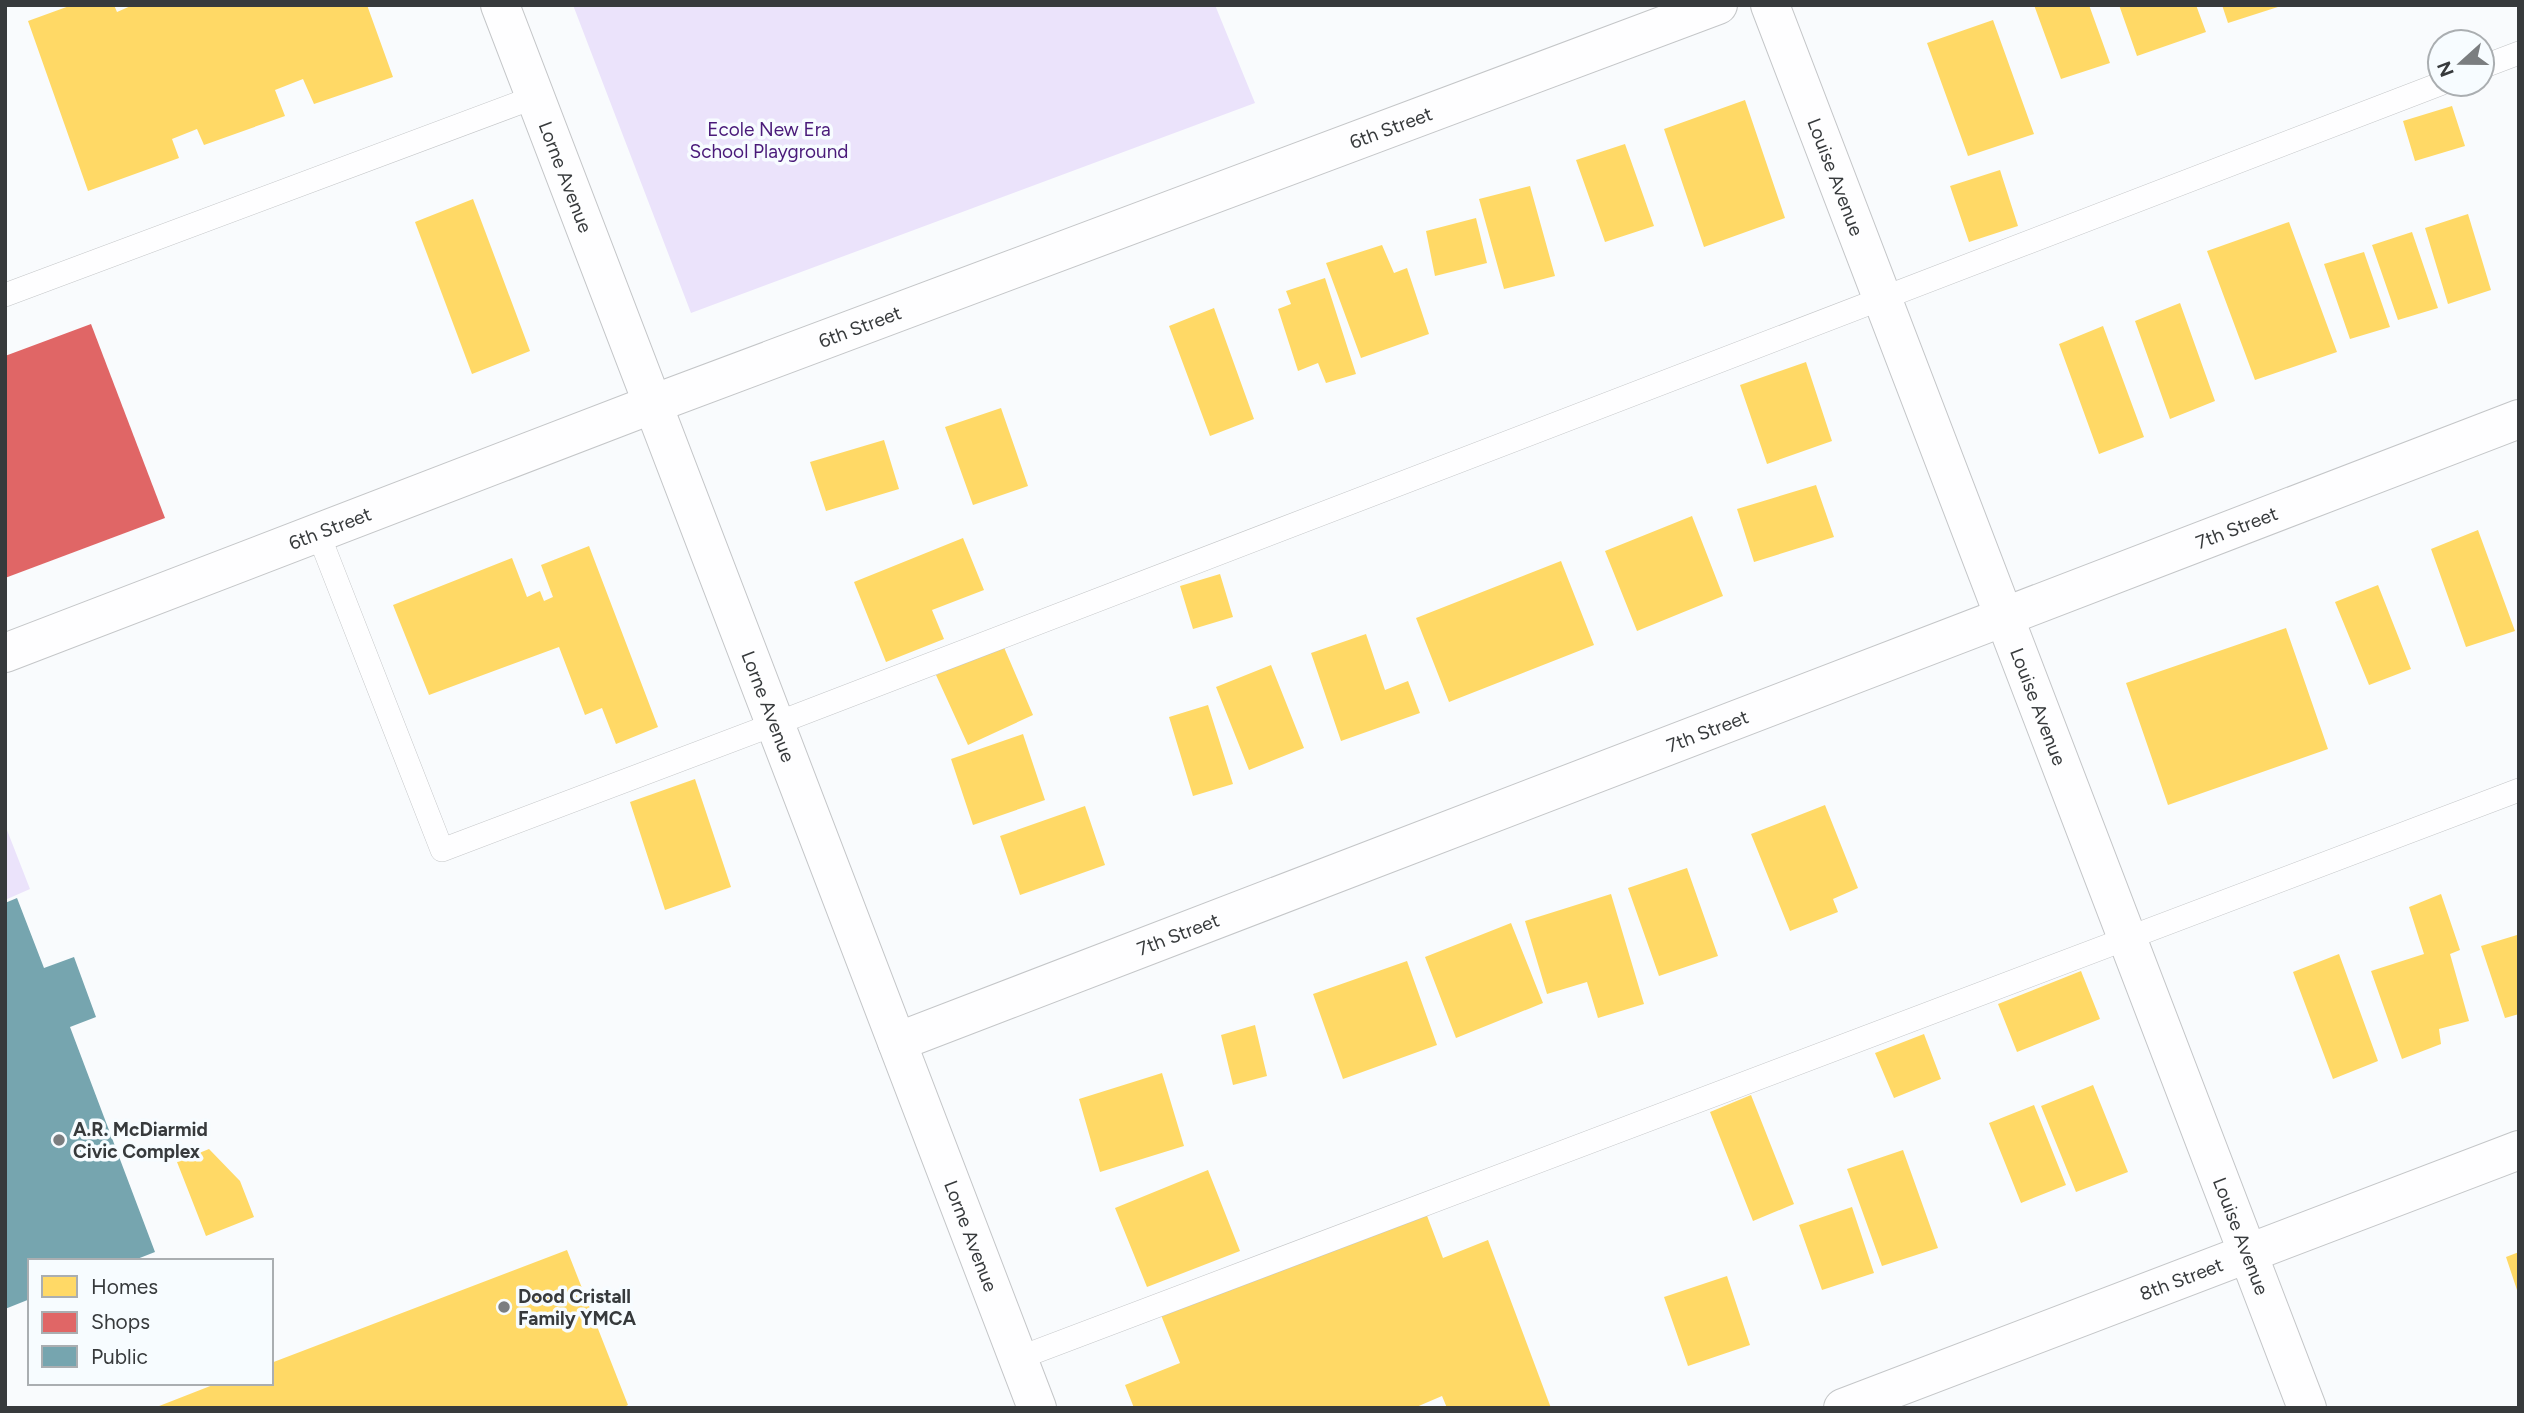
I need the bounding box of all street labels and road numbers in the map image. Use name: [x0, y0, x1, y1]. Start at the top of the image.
street label: 6th Street: [1346, 102, 1435, 154]
street label: Louise Avenue: [1803, 115, 1869, 239]
street label: Lorne Avenue: [534, 118, 597, 236]
street label: 6th Street: [815, 301, 904, 352]
street label: 7th Street: [2192, 501, 2281, 554]
street label: 6th Street: [285, 502, 374, 554]
street label: Louise Avenue: [2006, 644, 2071, 768]
street label: Lorne Avenue: [737, 647, 800, 765]
street label: 7th Street: [1663, 705, 1752, 757]
street label: 7th Street: [1134, 908, 1222, 960]
street label: Louise Avenue: [2208, 1174, 2274, 1298]
street label: Lorne Avenue: [939, 1177, 1003, 1295]
street label: 8th Street: [2136, 1253, 2226, 1305]

